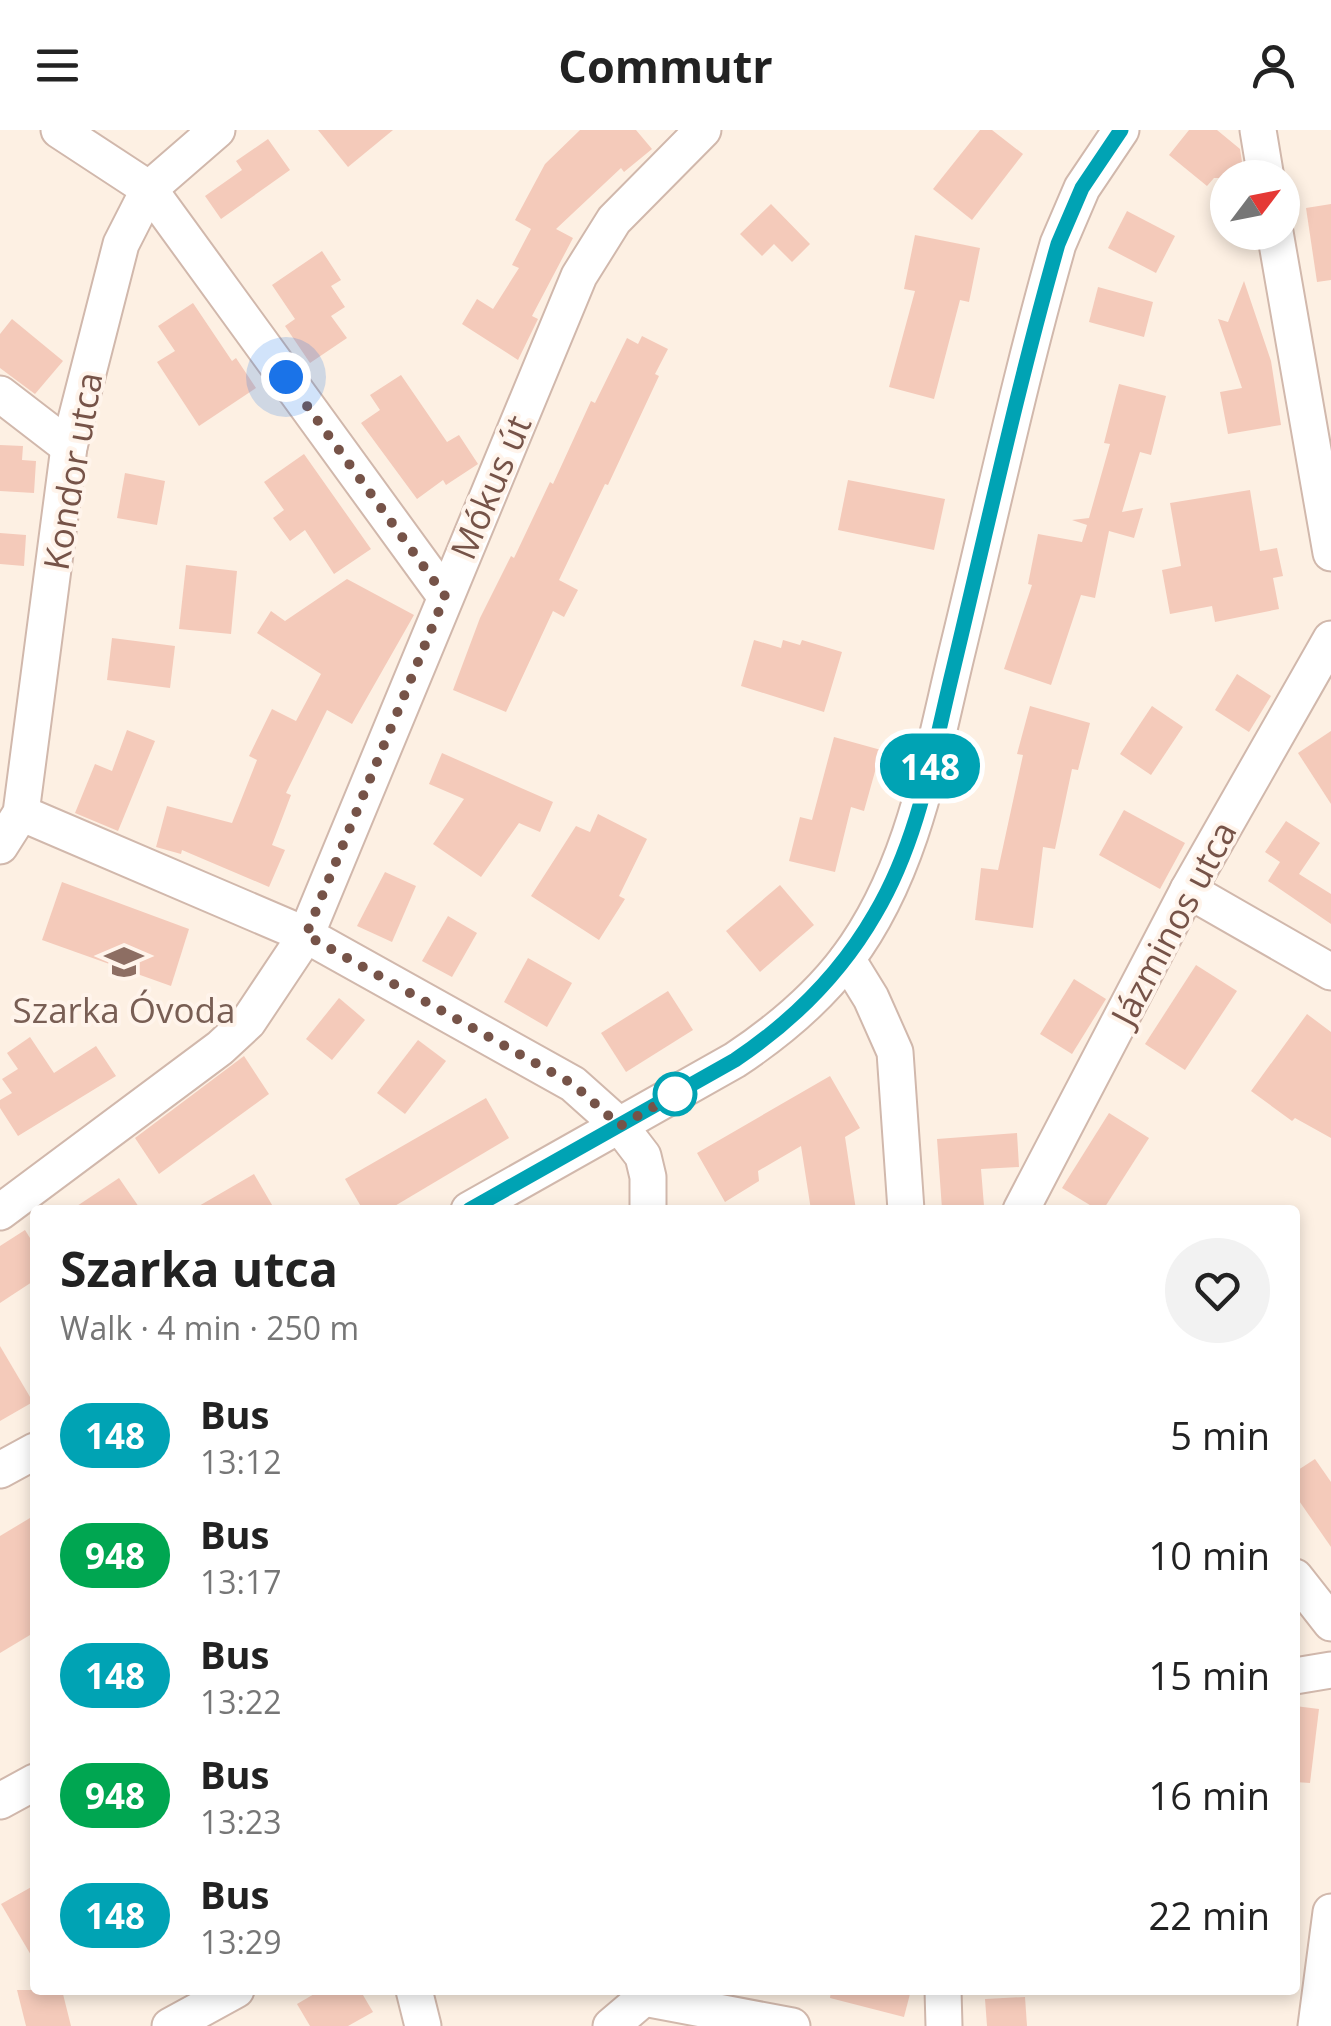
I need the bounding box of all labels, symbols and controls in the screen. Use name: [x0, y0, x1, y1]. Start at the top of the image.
text: Commutr: [558, 35, 773, 96]
icon: menu: [30, 38, 85, 93]
icon: person: [1246, 38, 1301, 93]
north arrow: [1210, 160, 1300, 250]
map controls: [1210, 160, 1300, 250]
your location: [261, 352, 311, 402]
street label: Kondor utca: [31, 368, 113, 574]
street label: Mókus út: [439, 408, 541, 566]
line badge: 148: [872, 734, 988, 798]
text: 148: [900, 743, 960, 790]
street label: Jázminos utca: [1098, 813, 1247, 1036]
school or university icon: Szarka Óvoda: [103, 941, 145, 983]
place label: Szarka Óvoda: [13, 986, 235, 1033]
unlabelled marker: [654, 1073, 696, 1115]
text: Szarka utca: [60, 1236, 338, 1301]
button: heart: [1165, 1238, 1270, 1343]
text: Walk · 4 min · 250 m: [60, 1306, 359, 1349]
text: Bus: [200, 1388, 269, 1440]
text: 5 min: [1170, 1409, 1270, 1461]
text: 148: [85, 1412, 145, 1459]
text: 13:12: [200, 1440, 282, 1483]
text: Bus: [200, 1508, 269, 1560]
text: 10 min: [1149, 1529, 1270, 1581]
text: 948: [85, 1532, 145, 1579]
text: 13:17: [200, 1560, 282, 1603]
text: Bus: [200, 1628, 269, 1680]
text: 15 min: [1149, 1649, 1270, 1701]
text: 148: [85, 1652, 145, 1699]
text: 13:22: [200, 1680, 282, 1723]
text: Bus: [200, 1748, 269, 1800]
text: 16 min: [1149, 1769, 1270, 1821]
text: 948: [85, 1772, 145, 1819]
text: 13:23: [200, 1800, 282, 1843]
text: Bus: [200, 1868, 269, 1920]
text: 22 min: [1149, 1889, 1270, 1941]
text: 148: [85, 1892, 145, 1939]
text: 13:29: [200, 1920, 282, 1963]

